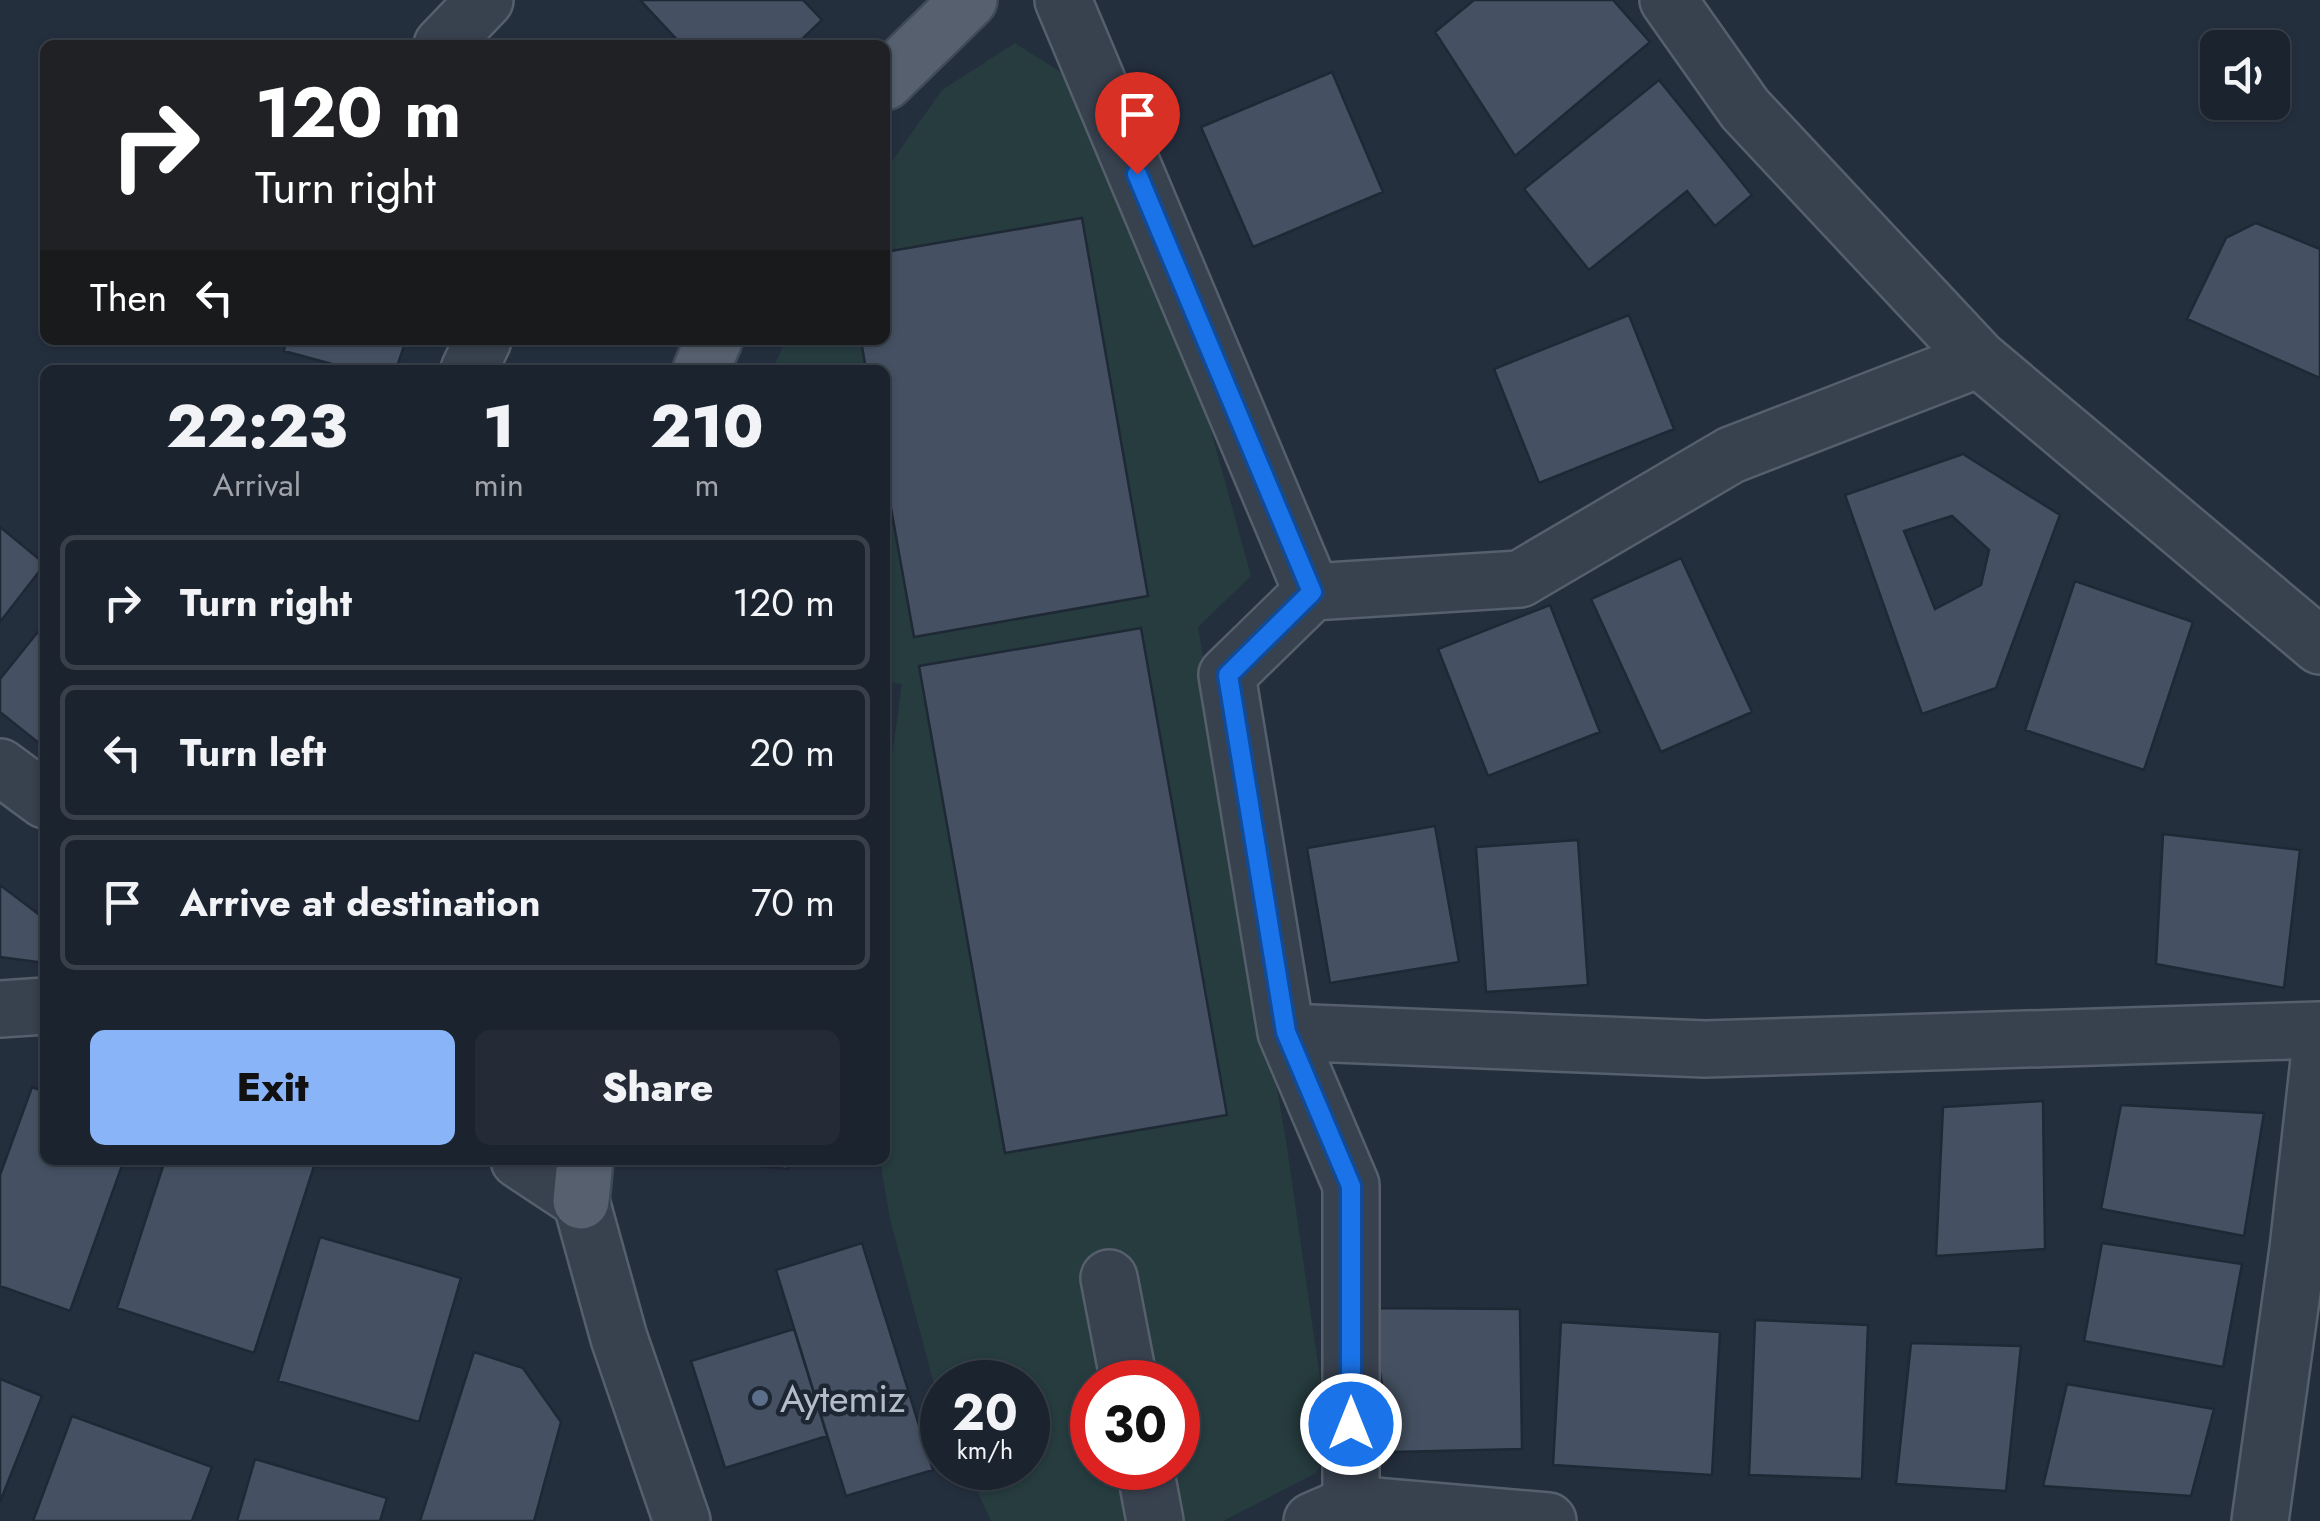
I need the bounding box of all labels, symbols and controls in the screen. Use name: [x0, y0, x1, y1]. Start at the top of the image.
map controls: [2200, 30, 2290, 120]
button: sound: [2200, 30, 2290, 120]
text: 120 m: [255, 62, 461, 163]
pin: [1095, 72, 1180, 175]
icon: right: [90, 80, 220, 210]
icon: arrive: [1110, 87, 1165, 142]
text: Turn right: [255, 155, 436, 220]
text: Then: [90, 270, 167, 325]
icon: left: [187, 270, 242, 325]
text: 22:23: [166, 383, 347, 470]
text: 1: [483, 383, 515, 470]
text: 210: [650, 383, 764, 470]
text: Arrival: [213, 462, 301, 508]
text: min: [474, 462, 524, 508]
text: m: [694, 462, 719, 508]
icon: right: [95, 575, 150, 630]
text: Turn right: [180, 575, 352, 630]
text: 120 m: [732, 575, 835, 630]
icon: left: [95, 725, 150, 780]
text: Turn left: [180, 725, 326, 780]
text: 20 m: [750, 725, 835, 780]
icon: arrive: [95, 875, 150, 930]
text: Arrive at destination: [180, 875, 541, 930]
text: 70 m: [751, 875, 835, 930]
button: Exit: [90, 1030, 455, 1145]
button: Share: [475, 1030, 840, 1145]
speed limit sign: 30: [1070, 1360, 1200, 1490]
place label: Aytemiz: [780, 1371, 906, 1426]
position arrow: [1299, 1372, 1403, 1476]
text: 20: [952, 1376, 1018, 1449]
marker: Aytemiz: [749, 1387, 771, 1409]
text: km/h: [957, 1432, 1013, 1468]

